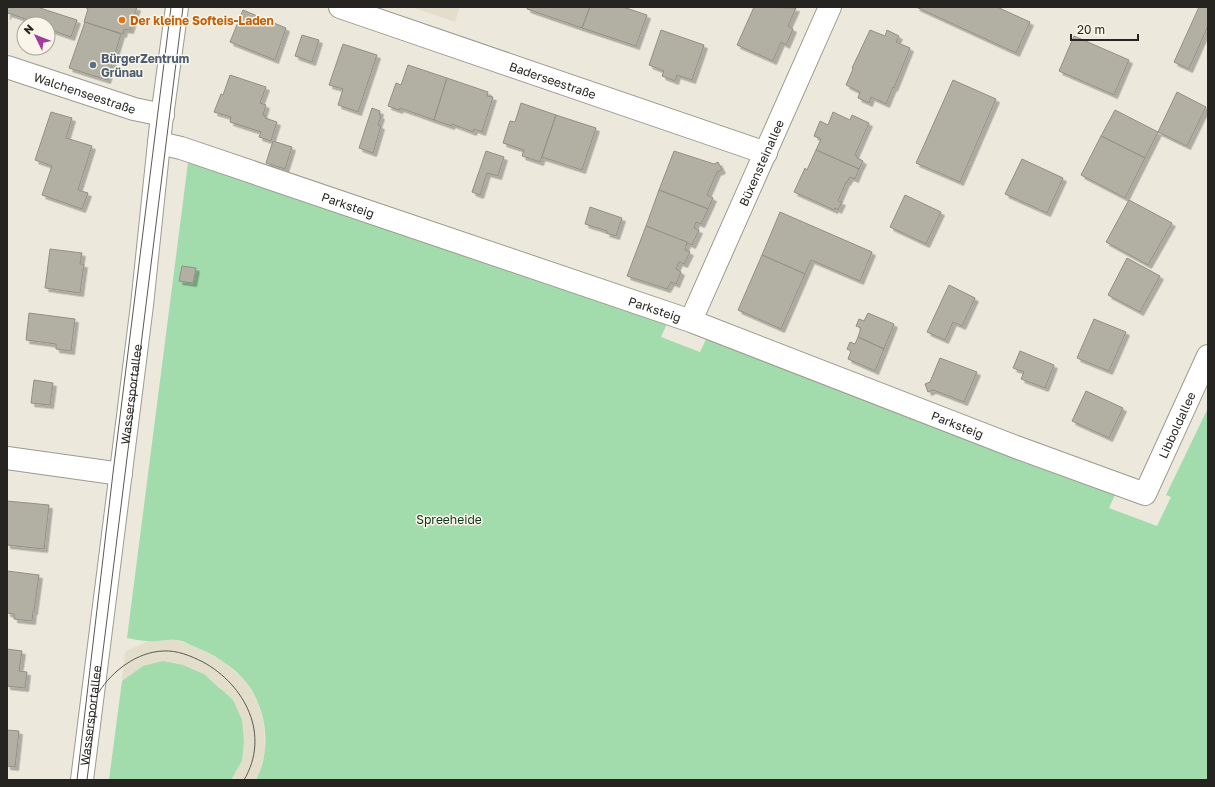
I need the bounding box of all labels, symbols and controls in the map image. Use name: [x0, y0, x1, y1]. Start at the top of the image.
place label: Der kleine Softeis-Laden: [130, 13, 274, 28]
marker: Der kleine Softeis-Laden: [117, 15, 127, 25]
north arrow: [16, 16, 56, 56]
scale bar: [1071, 16, 1138, 42]
text: N: [21, 21, 36, 36]
text: 20 m: [1077, 22, 1105, 37]
place label: BürgerZentrum Grünau: [101, 51, 189, 80]
street label: Baderseestraße: [508, 58, 598, 102]
marker: BürgerZentrum Grünau: [88, 60, 98, 70]
street label: Walchenseestraße: [32, 69, 138, 117]
street label: Büxensteinallee: [735, 117, 787, 208]
street label: Parksteig: [320, 189, 376, 221]
street label: Parksteig: [627, 293, 683, 325]
street label: Wassersportallee: [117, 343, 145, 445]
street label: Libboldallee: [1155, 389, 1198, 460]
street label: Parksteig: [929, 407, 986, 441]
park label: Spreeheide: [416, 512, 482, 527]
street label: Wassersportallee: [76, 664, 104, 767]

